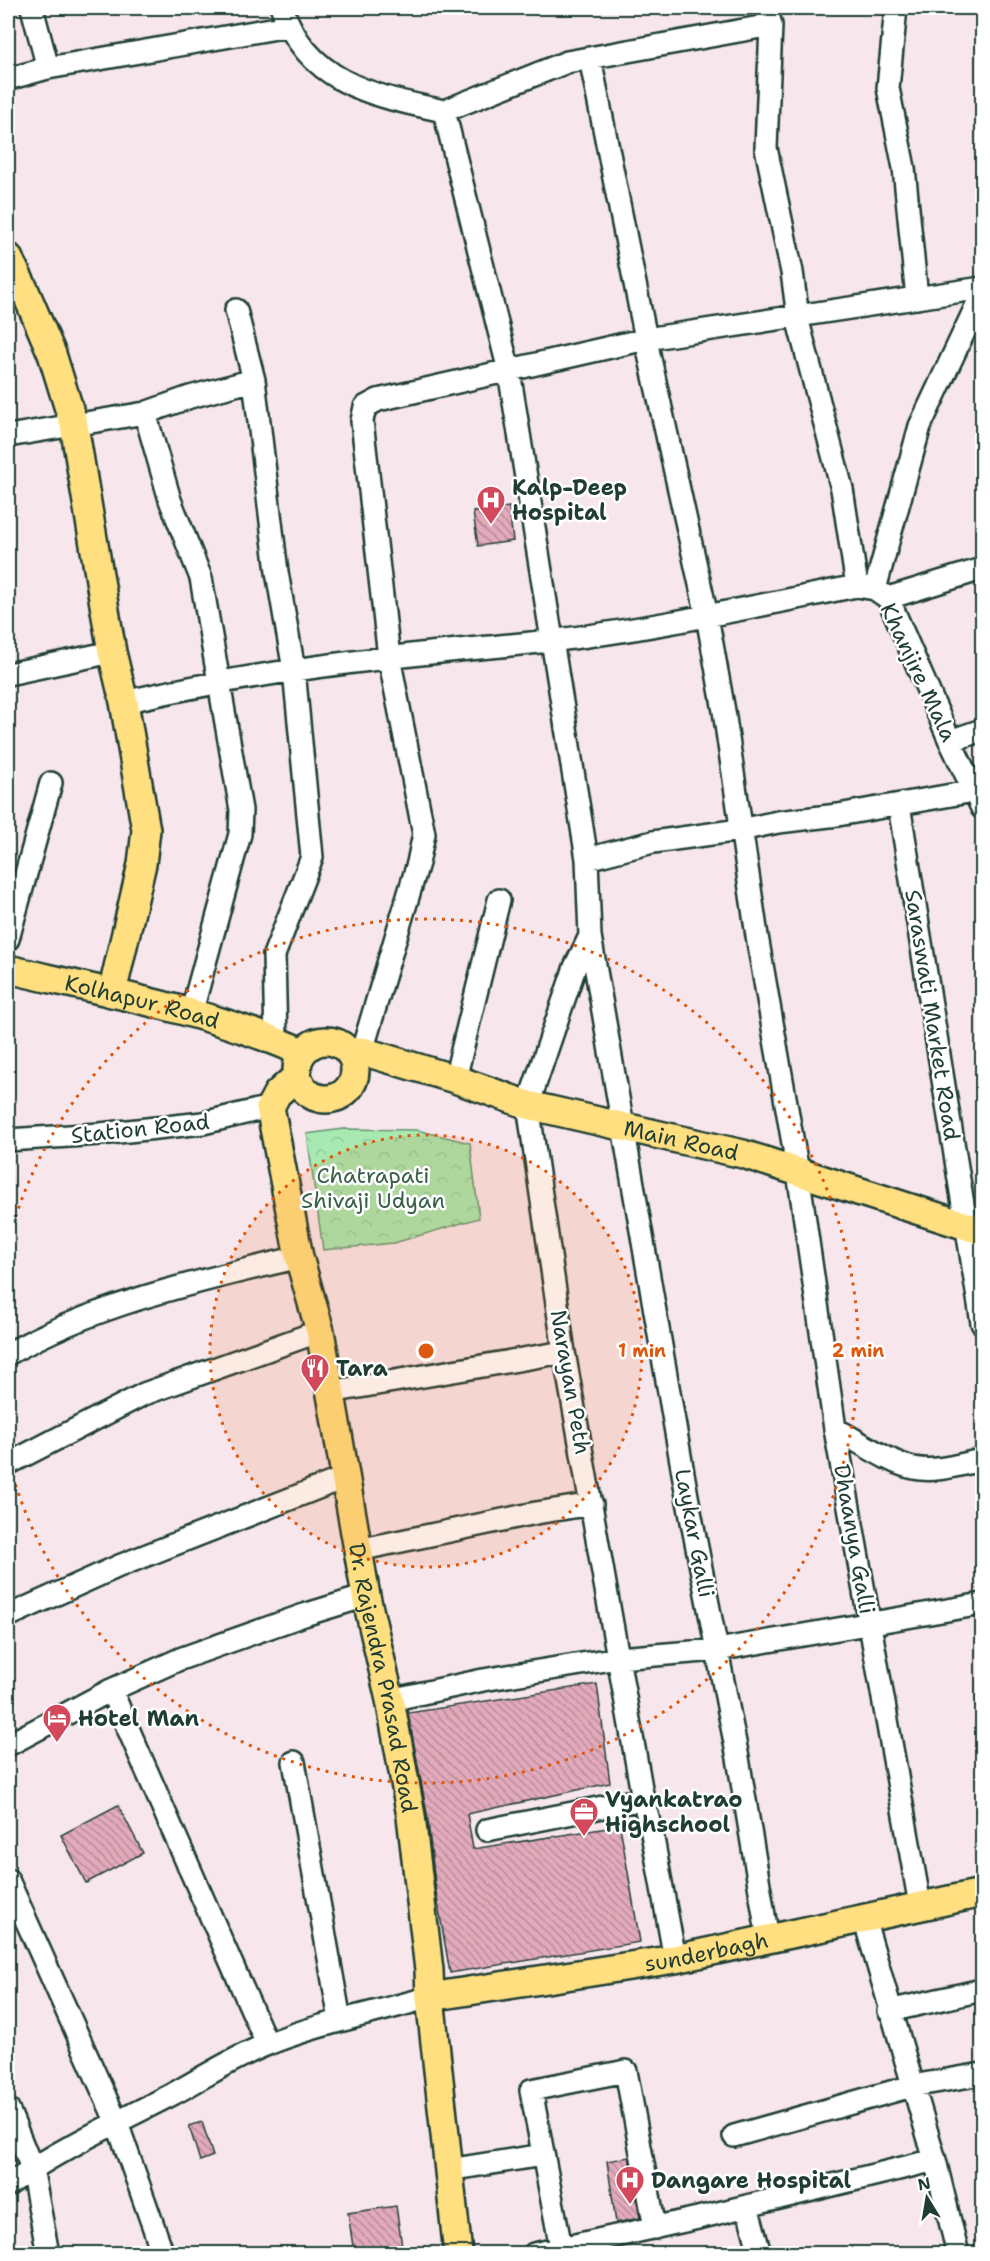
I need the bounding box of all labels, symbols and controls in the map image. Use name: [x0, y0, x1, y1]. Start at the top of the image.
place label: Kalp-Deep Hospital: [512, 473, 627, 527]
hospital icon: Kalp-Deep Hospital: [475, 484, 507, 526]
street label: Khanjire Mala: [874, 598, 963, 747]
street label: Saraswati Market Road: [898, 887, 967, 1143]
street label: Kolhapur Road: [62, 968, 223, 1036]
street label: Station Road: [69, 1107, 211, 1150]
street label: Main Road: [621, 1113, 741, 1168]
park label: Chatrapati Shivaji Udyan: [301, 1161, 445, 1215]
street label: Narayan Peth: [544, 1308, 597, 1457]
text: 1 min: [618, 1339, 666, 1363]
text: 2 min: [832, 1339, 884, 1363]
centre of rings: [416, 1341, 436, 1361]
restaurant icon: Tara: [299, 1352, 331, 1394]
place label: Tara: [336, 1354, 388, 1383]
street label: Dhaanya Galli: [827, 1462, 882, 1616]
street label: Laykar Galli: [668, 1466, 721, 1600]
street label: Dr. Rajendra Prasad Road: [342, 1541, 424, 1815]
hotel icon: Hotel Man: [41, 1702, 73, 1744]
place label: Hotel Man: [78, 1704, 200, 1733]
place label: Vyankatrao Highschool: [605, 1785, 743, 1839]
office icon: Vyankatrao Highschool: [568, 1796, 600, 1838]
street label: sunderbagh: [643, 1925, 771, 1979]
hospital icon: Dangare Hospital: [614, 2164, 646, 2206]
place label: Dangare Hospital: [651, 2166, 852, 2195]
north arrow: [897, 2168, 957, 2228]
text: N: [916, 2172, 932, 2195]

